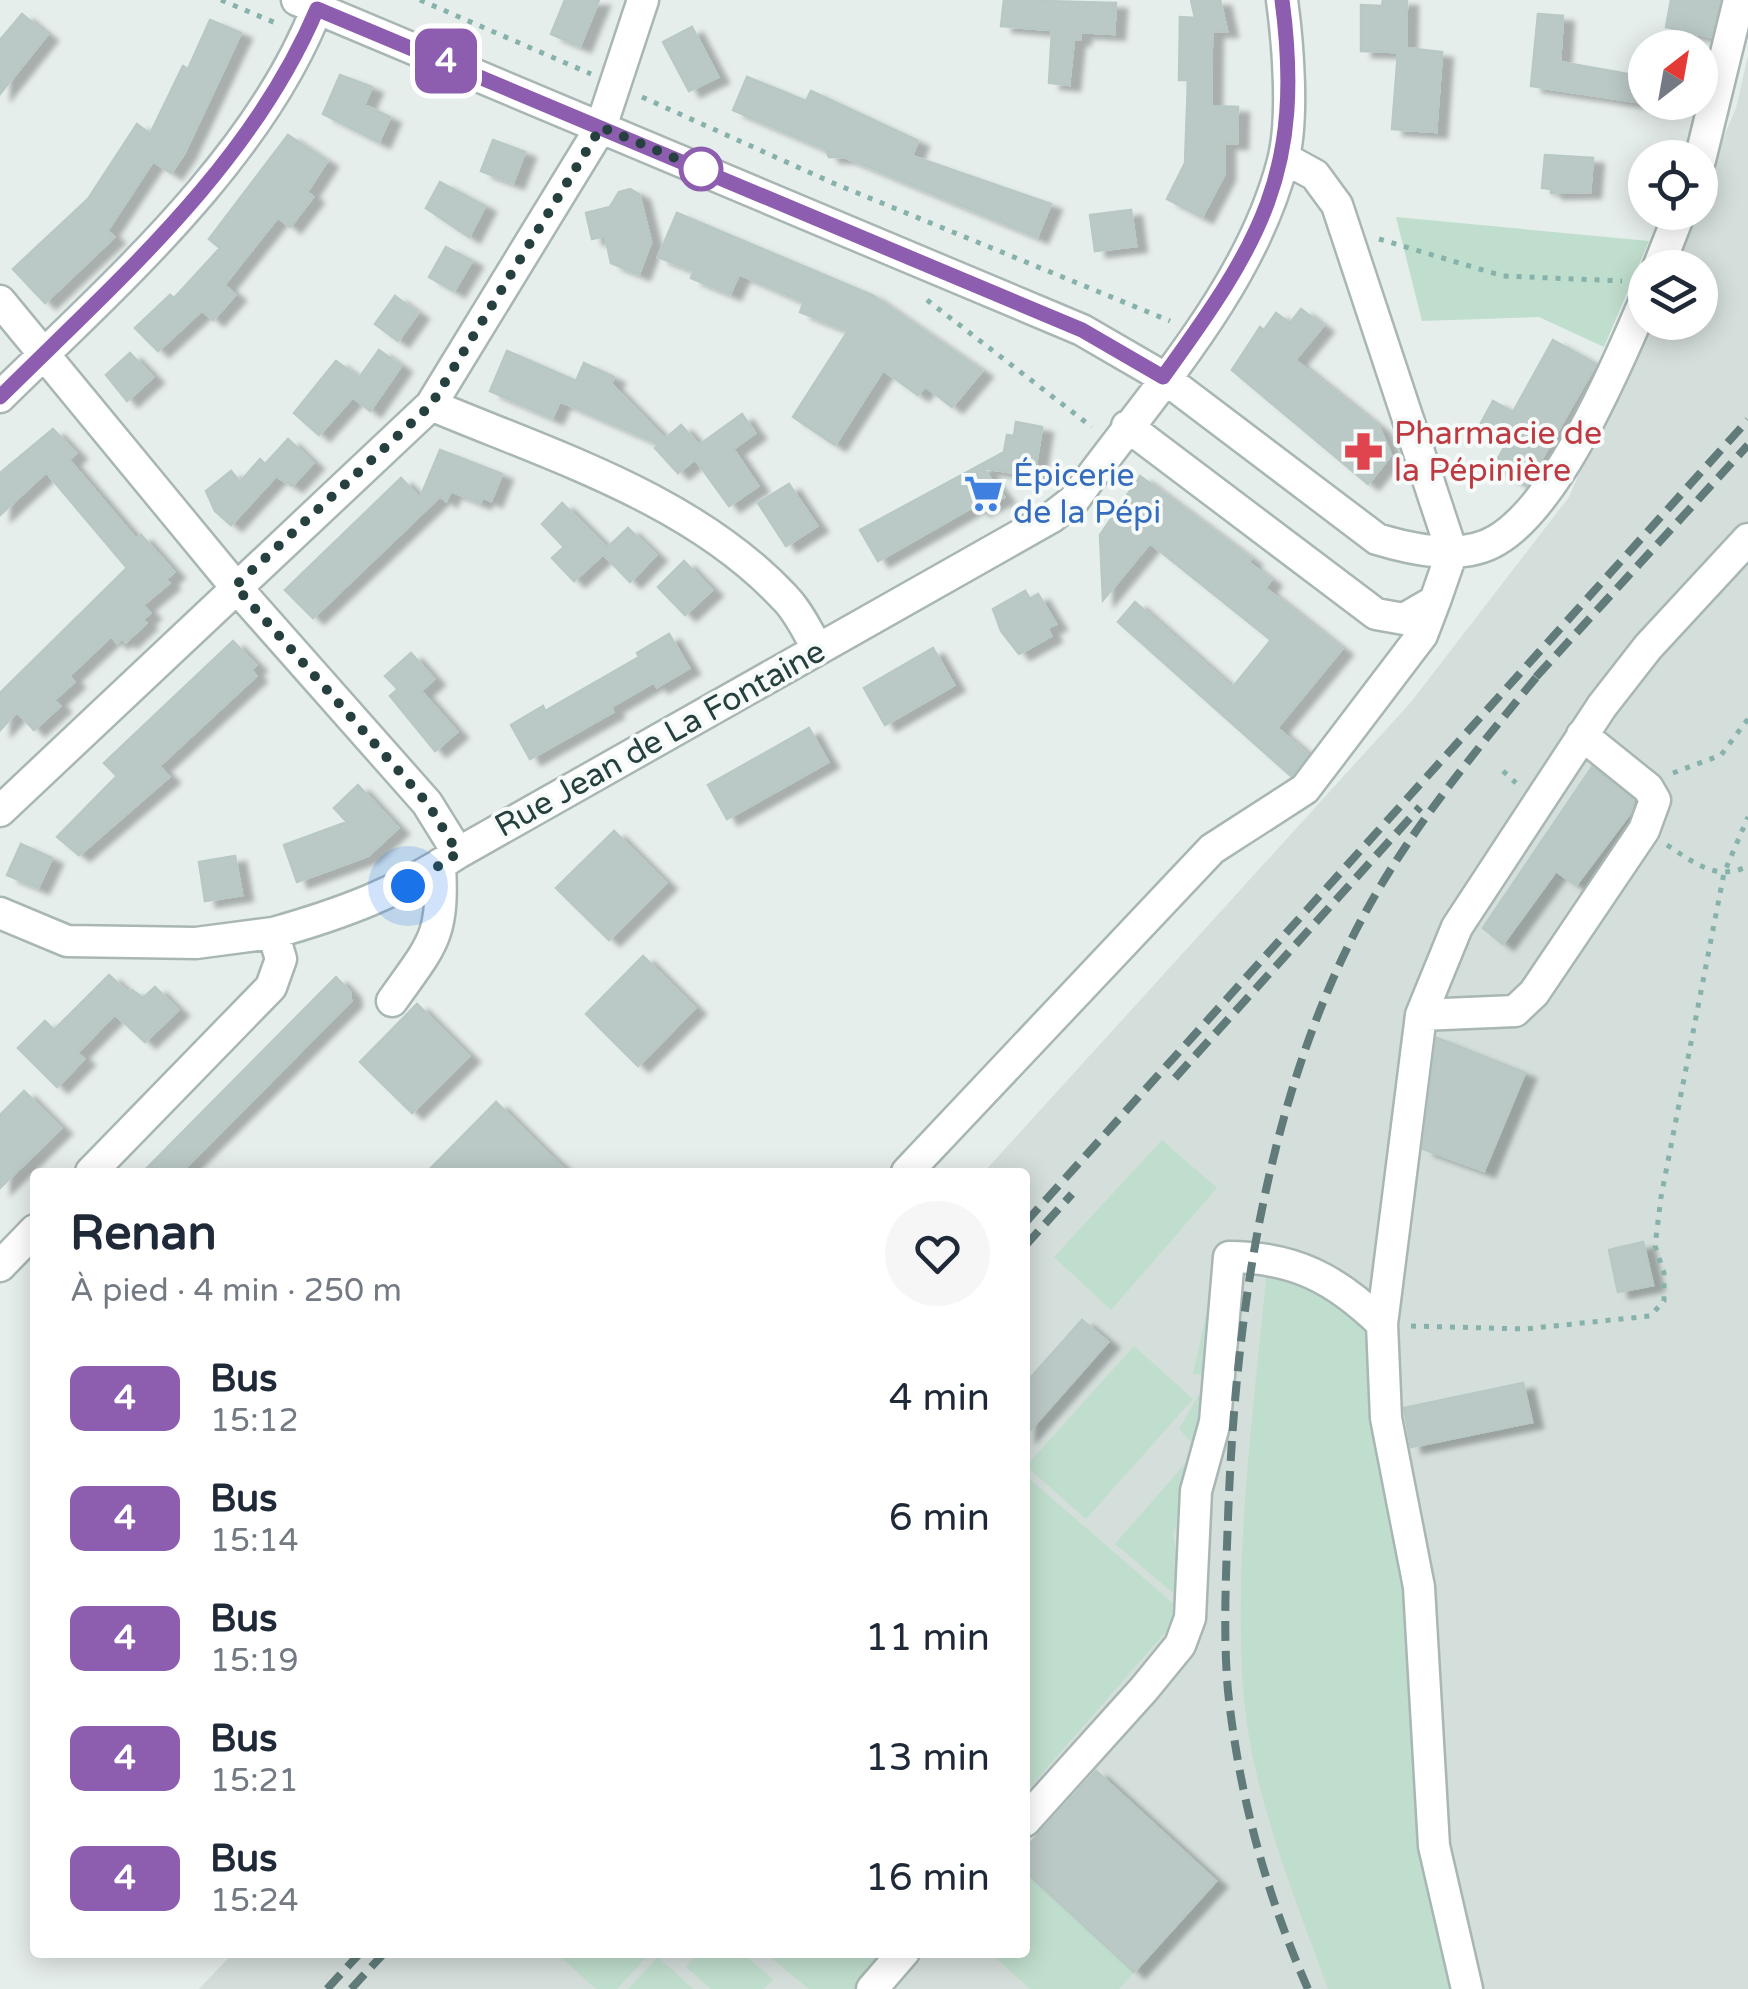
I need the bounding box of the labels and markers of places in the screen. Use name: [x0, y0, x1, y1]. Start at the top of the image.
unlabelled marker: [680, 148, 722, 190]
place label: Pharmacie de la Pépinière: [1394, 415, 1602, 490]
pharmacy icon: Pharmacie de la Pépinière: [1343, 431, 1385, 473]
place label: Épicerie de la Pépi: [1013, 457, 1161, 532]
supermarket icon: Épicerie de la Pépi: [962, 473, 1004, 515]

